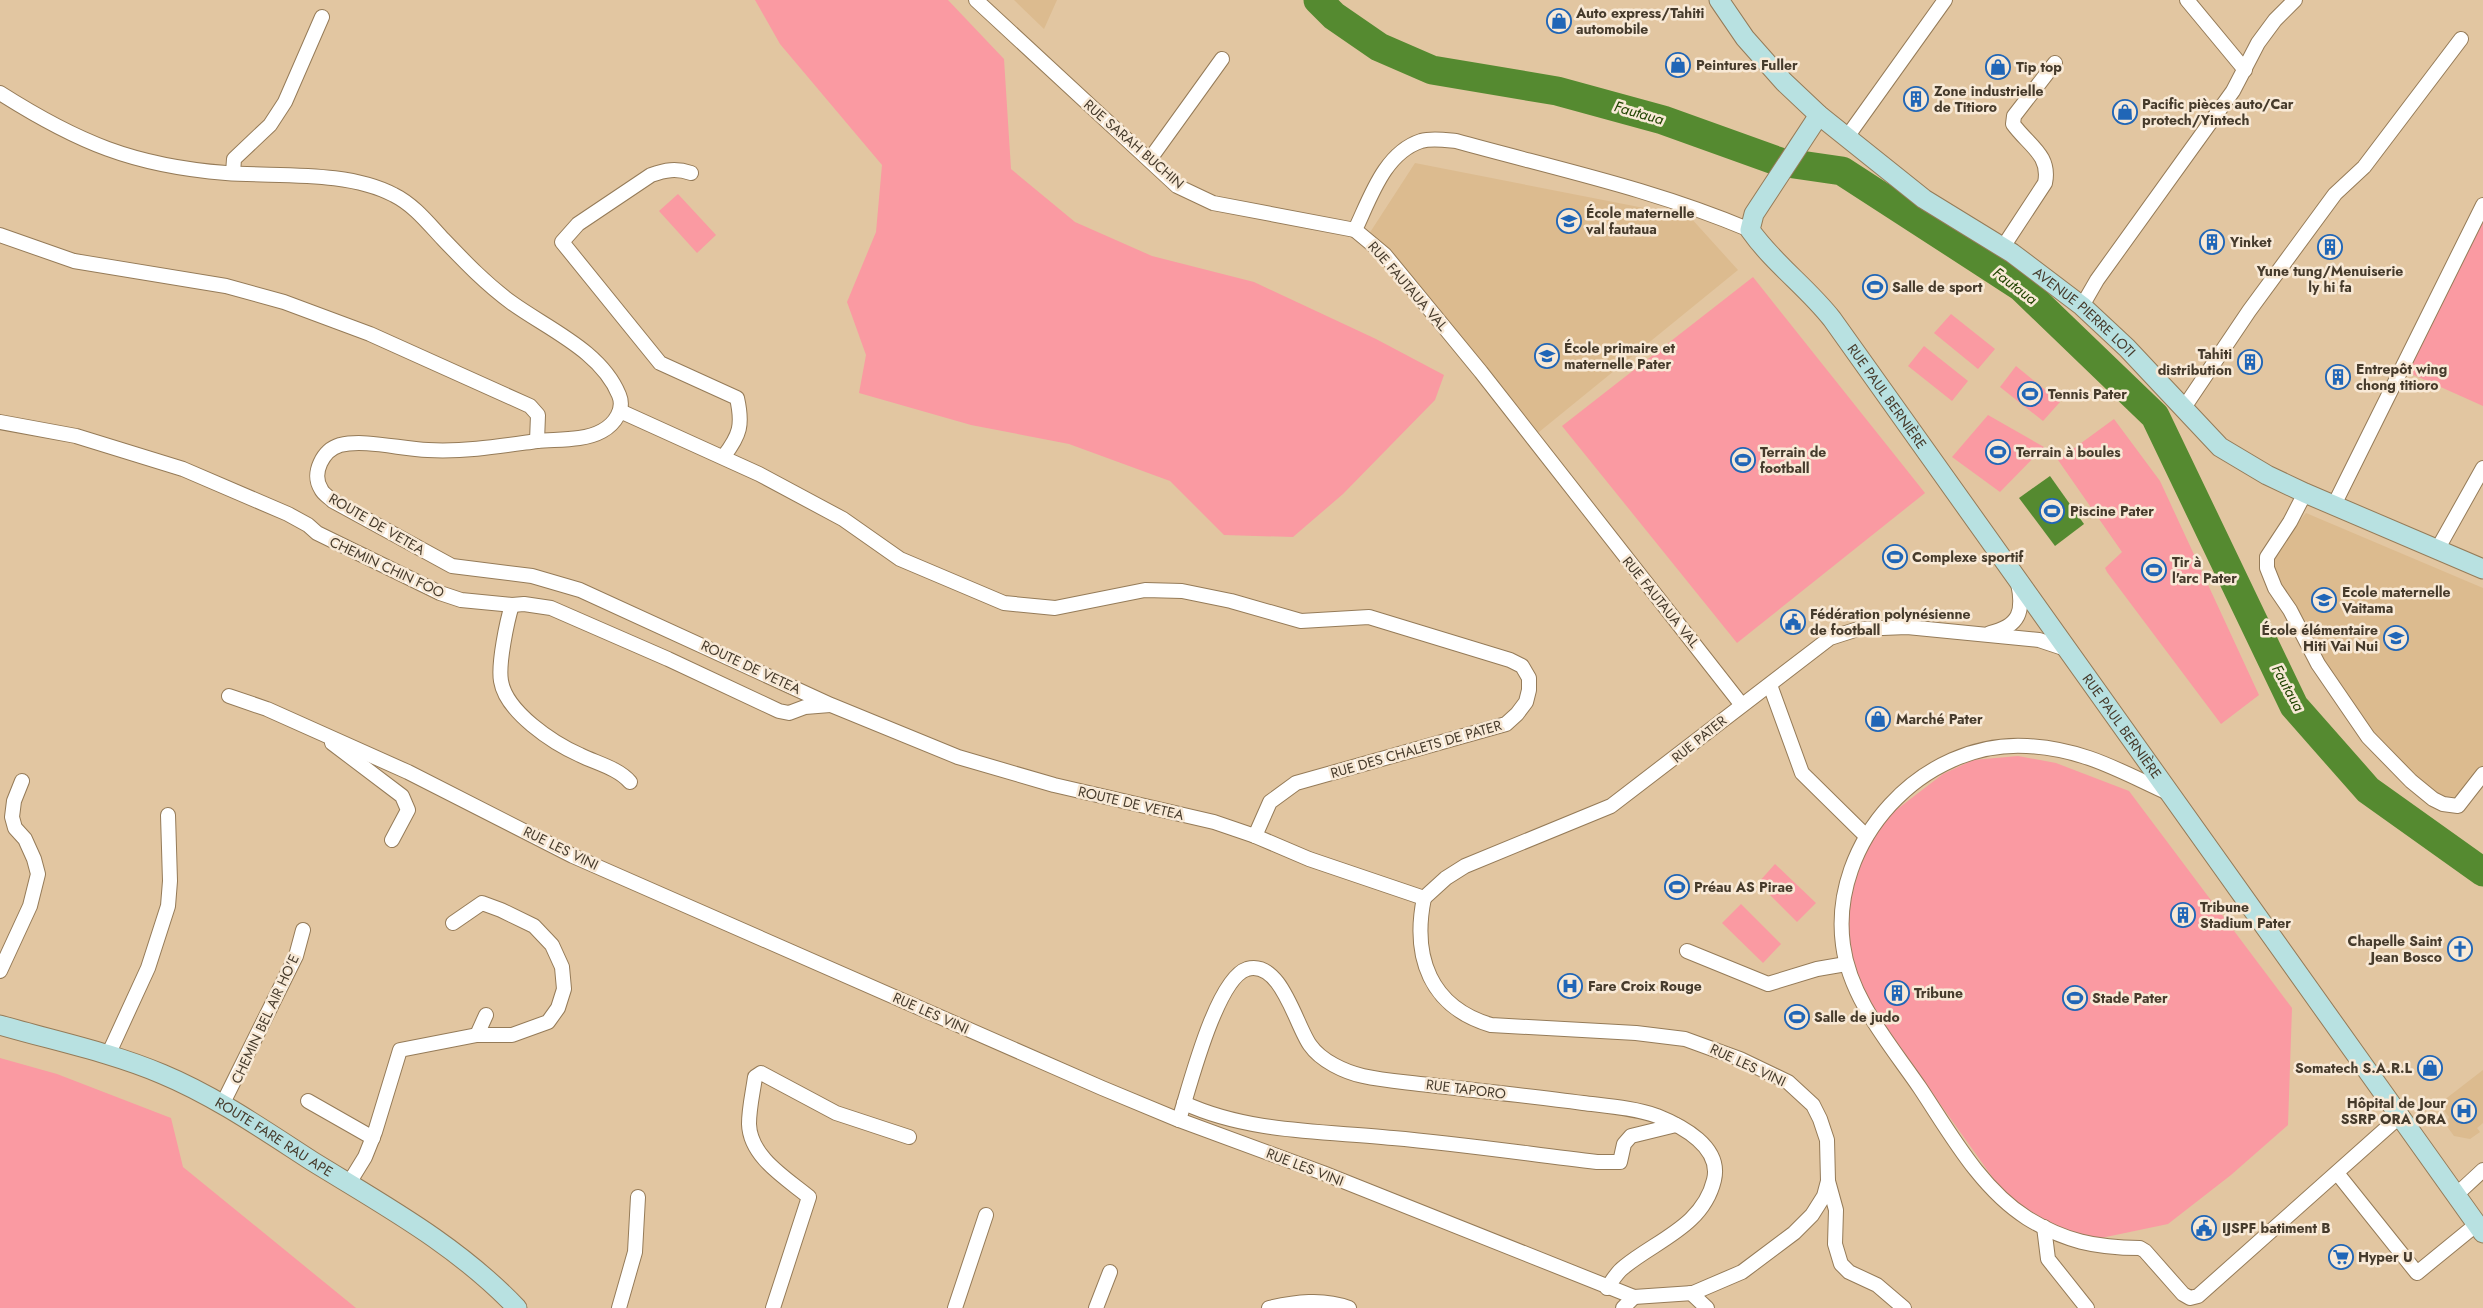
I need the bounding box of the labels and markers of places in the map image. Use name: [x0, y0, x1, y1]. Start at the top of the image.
place label: Auto express/Tahiti automobile: [1575, 3, 1705, 39]
shop icon: Auto express/Tahiti automobile: [1546, 8, 1572, 34]
shop icon: Peintures Fuller: [1665, 52, 1691, 78]
shop icon: Tip top: [1985, 54, 2011, 80]
place label: Peintures Fuller: [1696, 55, 1798, 75]
place label: Tip top: [2016, 57, 2062, 77]
place label: Zone industrielle de Titioro: [1934, 81, 2043, 117]
building icon: Zone industrielle de Titioro: [1903, 86, 1929, 112]
place label: Pacific pièces auto/Car protech/Yintech: [2142, 94, 2294, 130]
shop icon: Pacific pièces auto/Car protech/Yintech: [2112, 99, 2138, 125]
place label: École maternelle val fautaua: [1585, 203, 1695, 239]
school or university icon: École maternelle val fautaua: [1556, 208, 1582, 234]
building icon: Yinket: [2199, 229, 2225, 255]
place label: Yinket: [2229, 232, 2272, 252]
building icon: Yune tung/Menuiserie ly hi fa: [2317, 234, 2343, 260]
place label: Yune tung/Menuiserie ly hi fa: [2256, 261, 2403, 297]
sports icon: Salle de sport: [1862, 274, 1888, 300]
place label: Salle de sport: [1892, 277, 1983, 297]
place label: École primaire et maternelle Pater: [1564, 338, 1676, 374]
school or university icon: École primaire et maternelle Pater: [1534, 343, 1560, 369]
place label: Tahiti distribution: [2158, 344, 2232, 380]
building icon: Tahiti distribution: [2237, 349, 2263, 375]
place label: Entrepôt wing chong titioro: [2356, 359, 2447, 395]
building icon: Entrepôt wing chong titioro: [2325, 364, 2351, 390]
sports icon: Tennis Pater: [2017, 381, 2043, 407]
place label: Tennis Pater: [2048, 384, 2127, 404]
sports icon: Terrain à boules: [1985, 439, 2011, 465]
place label: Terrain de football: [1760, 442, 1826, 478]
place label: Terrain à boules: [2016, 442, 2121, 462]
sports icon: Terrain de football: [1730, 447, 1756, 473]
sports icon: Piscine Pater: [2039, 498, 2065, 524]
place label: Piscine Pater: [2070, 501, 2154, 521]
sports icon: Complexe sportif: [1882, 544, 1908, 570]
place label: Complexe sportif: [1912, 547, 2025, 567]
place label: Tir à l'arc Pater: [2172, 552, 2237, 588]
sports icon: Tir à l'arc Pater: [2141, 557, 2167, 583]
place label: Ecole maternelle Vaitama: [2341, 582, 2451, 618]
school or university icon: Ecole maternelle Vaitama: [2311, 587, 2337, 613]
place label: Fédération polynésienne de football: [1810, 604, 1971, 640]
public building icon: Fédération polynésienne de football: [1780, 609, 1806, 635]
place label: École élémentaire Hiti Vai Nui: [2262, 620, 2378, 656]
school or university icon: École élémentaire Hiti Vai Nui: [2383, 625, 2409, 651]
shop icon: Marché Pater: [1865, 706, 1891, 732]
place label: Marché Pater: [1896, 709, 1983, 729]
sports icon: Préau AS Pirae: [1664, 874, 1690, 900]
place label: Préau AS Pirae: [1694, 877, 1793, 897]
place label: Tribune Stadium Pater: [2200, 897, 2291, 933]
building icon: Tribune Stadium Pater: [2170, 902, 2196, 928]
place label: Chapelle Saint Jean Bosco: [2348, 931, 2443, 967]
church icon: Chapelle Saint Jean Bosco: [2447, 936, 2473, 962]
hospital icon: Fare Croix Rouge: [1557, 973, 1583, 999]
place label: Fare Croix Rouge: [1588, 976, 1702, 996]
building icon: Tribune: [1884, 980, 1910, 1006]
place label: Tribune: [1914, 983, 1963, 1003]
sports icon: Stade Pater: [2062, 985, 2088, 1011]
place label: Stade Pater: [2092, 988, 2168, 1008]
sports icon: Salle de judo: [1784, 1004, 1810, 1030]
place label: Salle de judo: [1814, 1007, 1900, 1027]
shop icon: Somatech S.A.R.L: [2417, 1055, 2443, 1081]
place label: Somatech S.A.R.L: [2295, 1058, 2413, 1078]
place label: Hôpital de Jour SSRP ORA ORA: [2341, 1093, 2447, 1129]
hospital icon: Hôpital de Jour SSRP ORA ORA: [2451, 1098, 2477, 1124]
public building icon: IJSPF batiment B: [2191, 1215, 2217, 1241]
place label: IJSPF batiment B: [2222, 1218, 2331, 1238]
supermarket icon: Hyper U: [2328, 1244, 2354, 1270]
place label: Hyper U: [2358, 1247, 2413, 1267]

